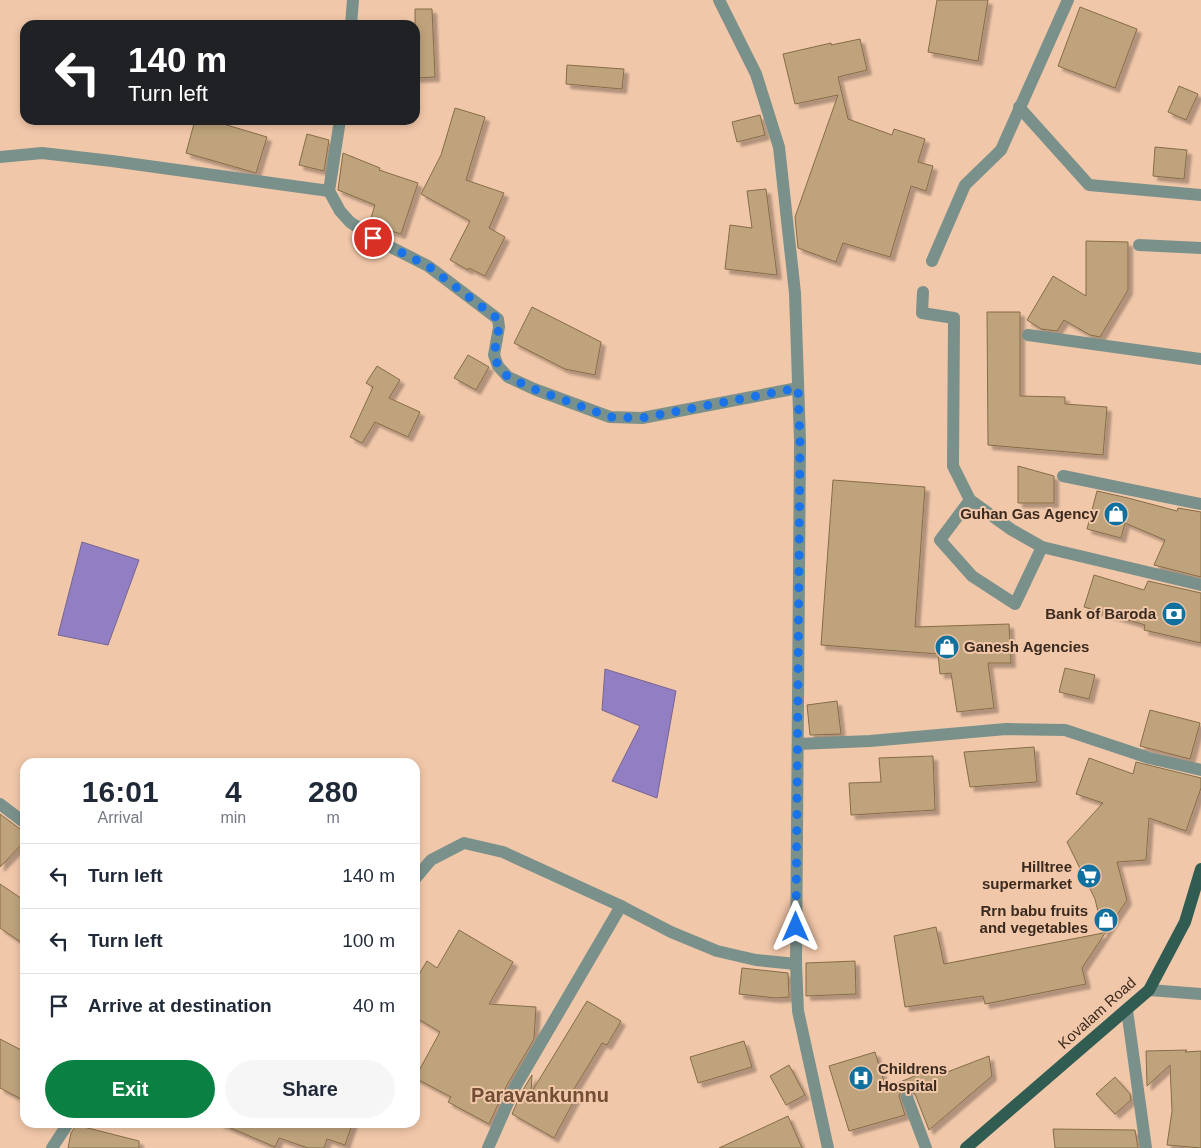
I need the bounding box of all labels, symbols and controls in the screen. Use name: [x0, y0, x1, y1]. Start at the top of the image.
icon: left: [45, 40, 110, 105]
text: 140 m: [128, 40, 227, 79]
text: Turn left: [128, 81, 208, 106]
pin: [352, 217, 394, 259]
icon: arrive: [359, 224, 387, 252]
shop icon: Guhan Gas Agency: [1103, 501, 1129, 527]
place label: Guhan Gas Agency: [960, 505, 1099, 522]
bank icon: Bank of Baroda: [1161, 601, 1187, 627]
place label: Bank of Baroda: [1045, 605, 1157, 622]
shop icon: Ganesh Agencies: [934, 634, 960, 660]
place label: Ganesh Agencies: [964, 638, 1089, 655]
text: 16:01: [82, 775, 159, 808]
text: 4: [225, 775, 242, 808]
text: 280: [308, 775, 358, 808]
text: Arrival: [98, 809, 143, 826]
text: min: [220, 809, 246, 826]
text: m: [326, 809, 340, 826]
place label: Hilltree supermarket: [982, 858, 1072, 892]
icon: left: [45, 862, 73, 890]
supermarket icon: Hilltree supermarket: [1076, 863, 1102, 889]
text: Turn left: [88, 865, 163, 886]
text: 140 m: [342, 865, 395, 886]
position arrow: [769, 900, 821, 952]
place label: Rrn babu fruits and vegetables: [980, 902, 1088, 936]
shop icon: Rrn babu fruits and vegetables: [1093, 907, 1119, 933]
icon: left: [45, 927, 73, 955]
text: Turn left: [88, 930, 163, 951]
text: 100 m: [342, 930, 395, 951]
street label: Kovalam Road: [1054, 973, 1139, 1052]
icon: arrive: [45, 992, 73, 1020]
text: Arrive at destination: [88, 995, 272, 1016]
text: 40 m: [353, 995, 395, 1016]
button: Exit: [45, 1060, 215, 1118]
button: Share: [225, 1060, 395, 1118]
place label: Childrens Hospital: [878, 1060, 947, 1094]
hospital icon: Childrens Hospital: [848, 1065, 874, 1091]
district label: Paravankunnu: [471, 1084, 609, 1106]

